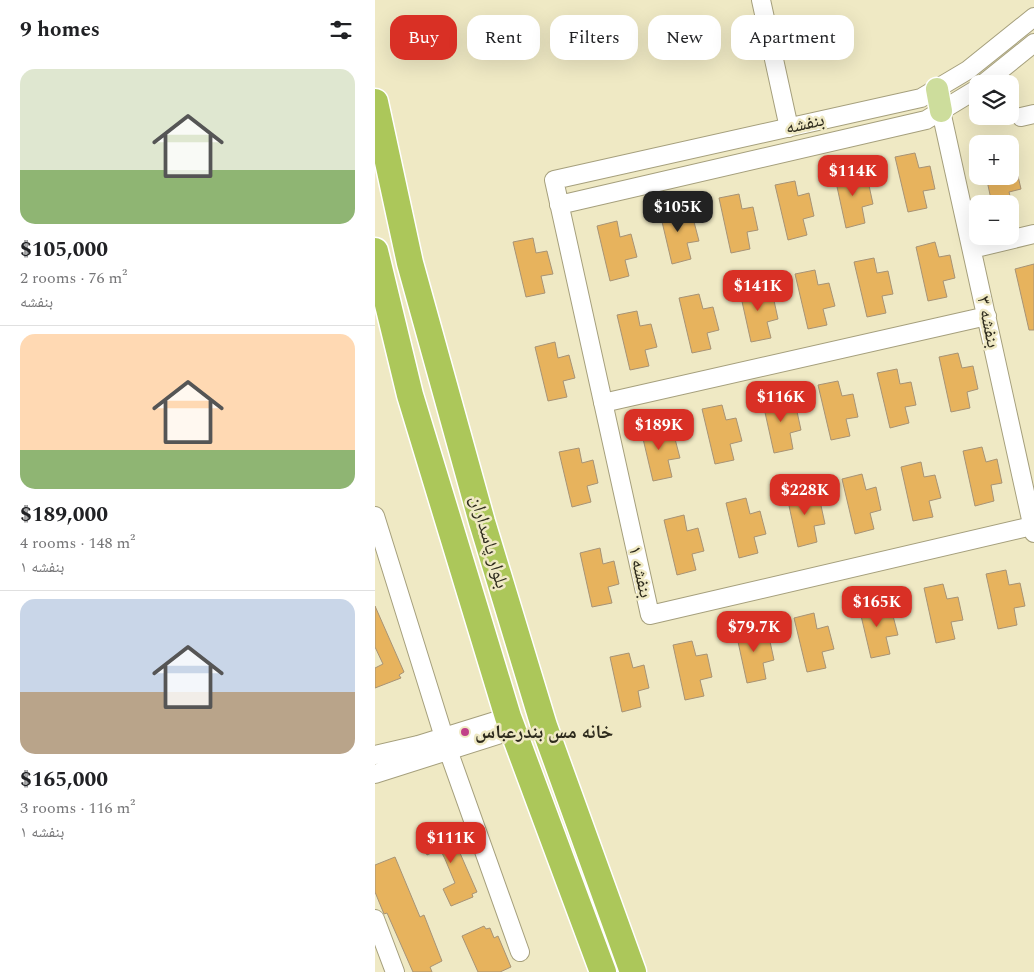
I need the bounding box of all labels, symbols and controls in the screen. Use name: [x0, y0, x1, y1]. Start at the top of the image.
text: 9 homes: [20, 14, 100, 46]
chip: Buy: [390, 15, 457, 60]
chip: Rent: [467, 15, 540, 60]
chip: Filters: [550, 15, 638, 60]
chip: New: [648, 15, 721, 60]
chip: Apartment: [731, 15, 854, 60]
icon: filters: [327, 16, 355, 44]
map controls: [969, 75, 1019, 245]
button: layers: [969, 75, 1019, 125]
icon: home: [143, 101, 233, 191]
street label: بنفشه: [783, 105, 827, 143]
button: +: [969, 135, 1019, 185]
pin: $114K: [818, 154, 888, 197]
text: $114K: [829, 159, 877, 183]
pin: $105K: [643, 190, 713, 233]
text: $105K: [654, 195, 702, 219]
button: −: [969, 195, 1019, 245]
text: $105,000: [20, 234, 108, 266]
text: 2 rooms · 76 m²: [20, 266, 127, 290]
pin: $141K: [723, 270, 793, 312]
text: $141K: [734, 274, 782, 298]
text: بنفشه: [20, 290, 53, 314]
street label: بنفشه ۳: [968, 293, 1008, 351]
icon: home: [143, 367, 233, 457]
pin: $116K: [746, 380, 816, 423]
text: $116K: [757, 385, 805, 409]
pin: $189K: [624, 408, 694, 451]
text: $189K: [635, 413, 683, 437]
pin: $228K: [770, 474, 840, 516]
text: $228K: [781, 478, 829, 502]
street label: بلوار پاسداران: [462, 492, 516, 592]
text: $189,000: [20, 499, 108, 531]
text: 4 rooms · 148 m²: [20, 531, 135, 555]
street label: بنفشه ۱: [620, 543, 660, 601]
text: بنفشه ۱: [20, 555, 64, 579]
pin: $165K: [842, 586, 912, 628]
text: $165K: [853, 590, 901, 614]
pin: $79.7K: [713, 610, 795, 653]
text: $79.7K: [728, 615, 780, 639]
icon: home: [143, 632, 233, 722]
place label: خانه مس بندرعباس: [475, 718, 613, 747]
marker: خانه مس بندرعباس: [459, 726, 471, 738]
text: $165,000: [20, 764, 108, 796]
text: 3 rooms · 116 m²: [20, 796, 135, 820]
text: بنفشه ۱: [20, 820, 64, 844]
pin: $111K: [416, 822, 486, 864]
text: $111K: [427, 826, 475, 850]

